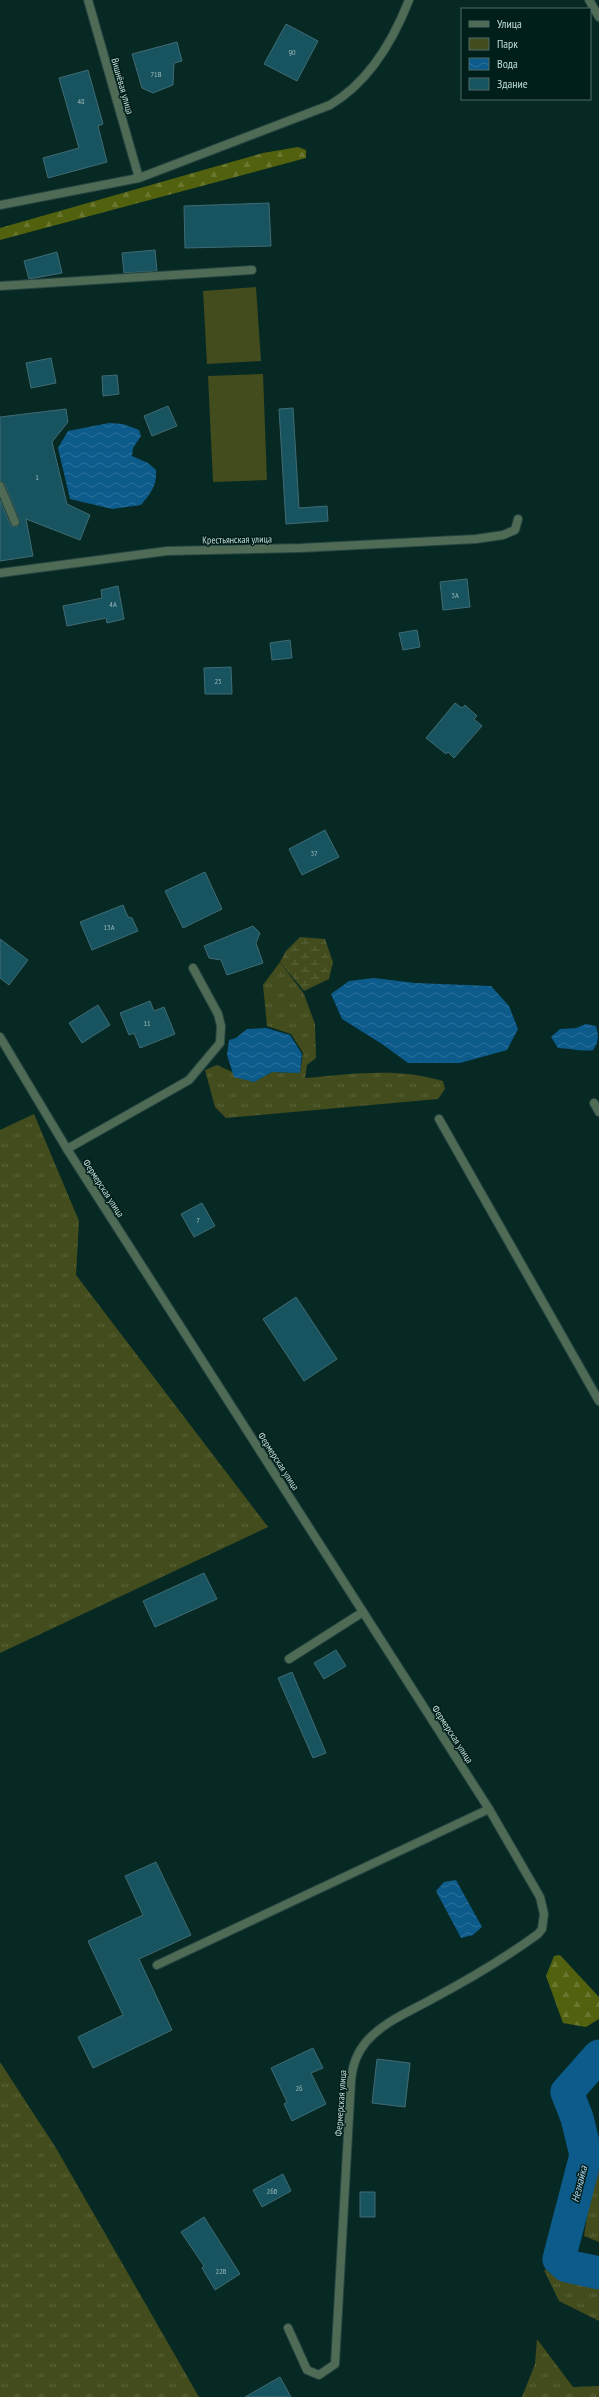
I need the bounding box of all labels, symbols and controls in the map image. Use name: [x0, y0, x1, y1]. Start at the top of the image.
legend: [461, 8, 591, 100]
text: Улица: [497, 16, 522, 31]
text: Парк: [497, 36, 518, 51]
house number: 90: [288, 47, 296, 57]
street label: Вишнёвая улица: [108, 56, 137, 116]
text: Вода: [497, 56, 518, 71]
house number: 71В: [151, 69, 162, 79]
text: Здание: [497, 76, 528, 91]
house number: 48: [77, 96, 85, 106]
house number: 1: [35, 472, 39, 482]
street label: Крестьянская улица: [202, 532, 272, 547]
house number: 3А: [451, 590, 459, 600]
house number: 4А: [109, 599, 117, 609]
house number: 25: [214, 676, 222, 686]
house number: 37: [310, 848, 318, 858]
house number: 13А: [104, 922, 115, 932]
house number: 11: [143, 1018, 151, 1028]
street label: Фермерская улица: [80, 1157, 127, 1220]
house number: 7: [196, 1215, 200, 1225]
street label: Фермерская улица: [255, 1430, 302, 1493]
street label: Фермерская улица: [429, 1703, 476, 1766]
street label: Фермерская улица: [332, 2069, 349, 2137]
house number: 26: [295, 2083, 303, 2093]
water label: Незнайка: [568, 2164, 590, 2204]
house number: 26Б: [267, 2186, 278, 2196]
house number: 22Б: [216, 2266, 227, 2276]

